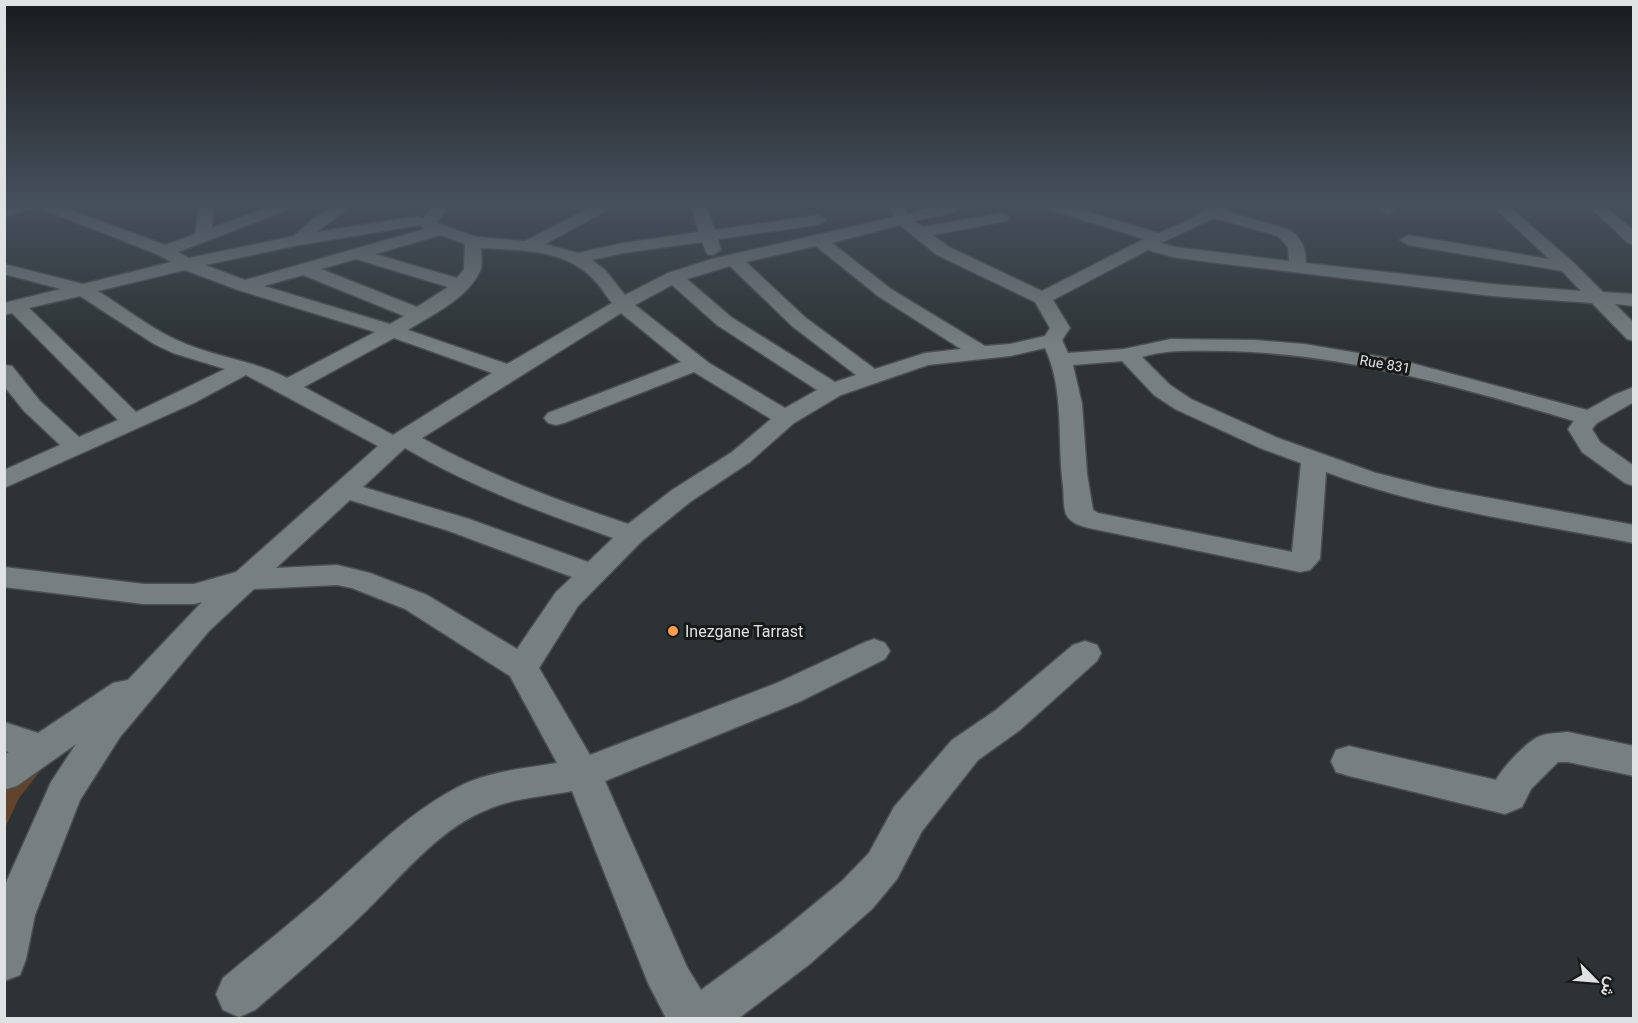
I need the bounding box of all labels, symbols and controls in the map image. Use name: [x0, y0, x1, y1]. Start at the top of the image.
street label: Rue 831: [1359, 352, 1411, 376]
place label: Inezgane Tarrast: [685, 622, 803, 641]
marker: Inezgane Tarrast: [666, 624, 680, 638]
north arrow: [1566, 951, 1626, 1011]
text: ش: [1596, 974, 1622, 1000]

